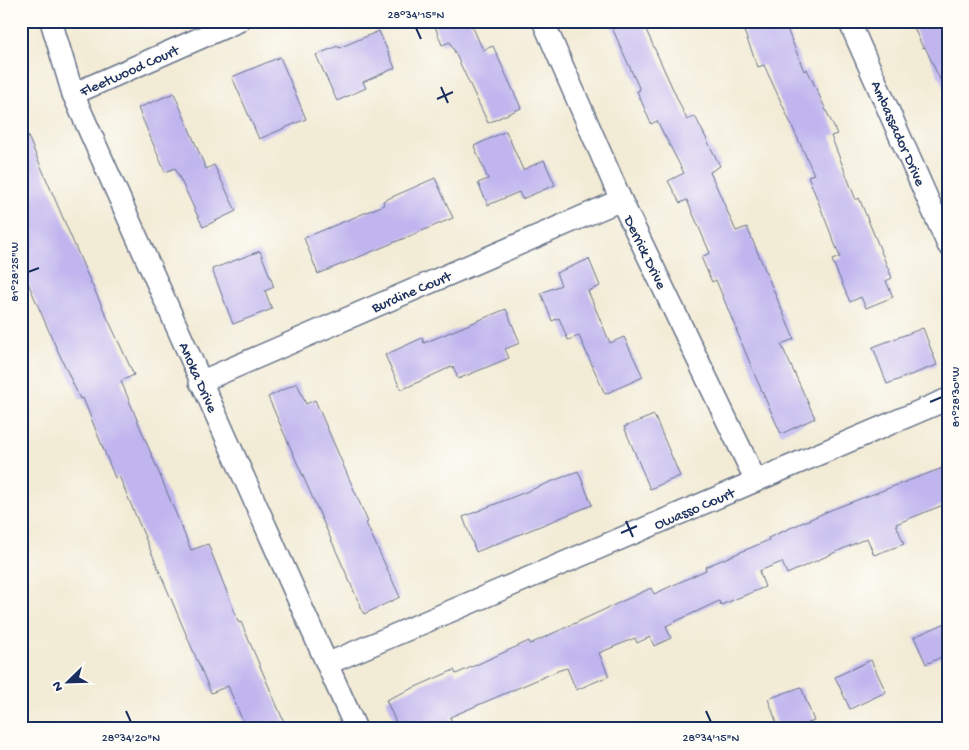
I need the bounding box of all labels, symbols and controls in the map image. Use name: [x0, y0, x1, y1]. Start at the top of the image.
text: 28°34'15"N: [388, 9, 445, 23]
street label: Fleetwood Court: [77, 41, 184, 102]
street label: Ambassador Drive: [866, 78, 929, 189]
street label: Derrick Drive: [618, 212, 670, 293]
text: 81°28'25"W: [9, 242, 23, 302]
street label: Burdine Court: [368, 267, 456, 318]
street label: Anoka Drive: [174, 340, 221, 416]
text: 81°28'30"W: [950, 367, 964, 427]
street label: Owasso Court: [652, 484, 739, 535]
north arrow: [42, 658, 92, 708]
text: N: [49, 679, 68, 694]
text: 28°34'20"N: [102, 732, 160, 746]
text: 28°34'15"N: [683, 732, 740, 746]

